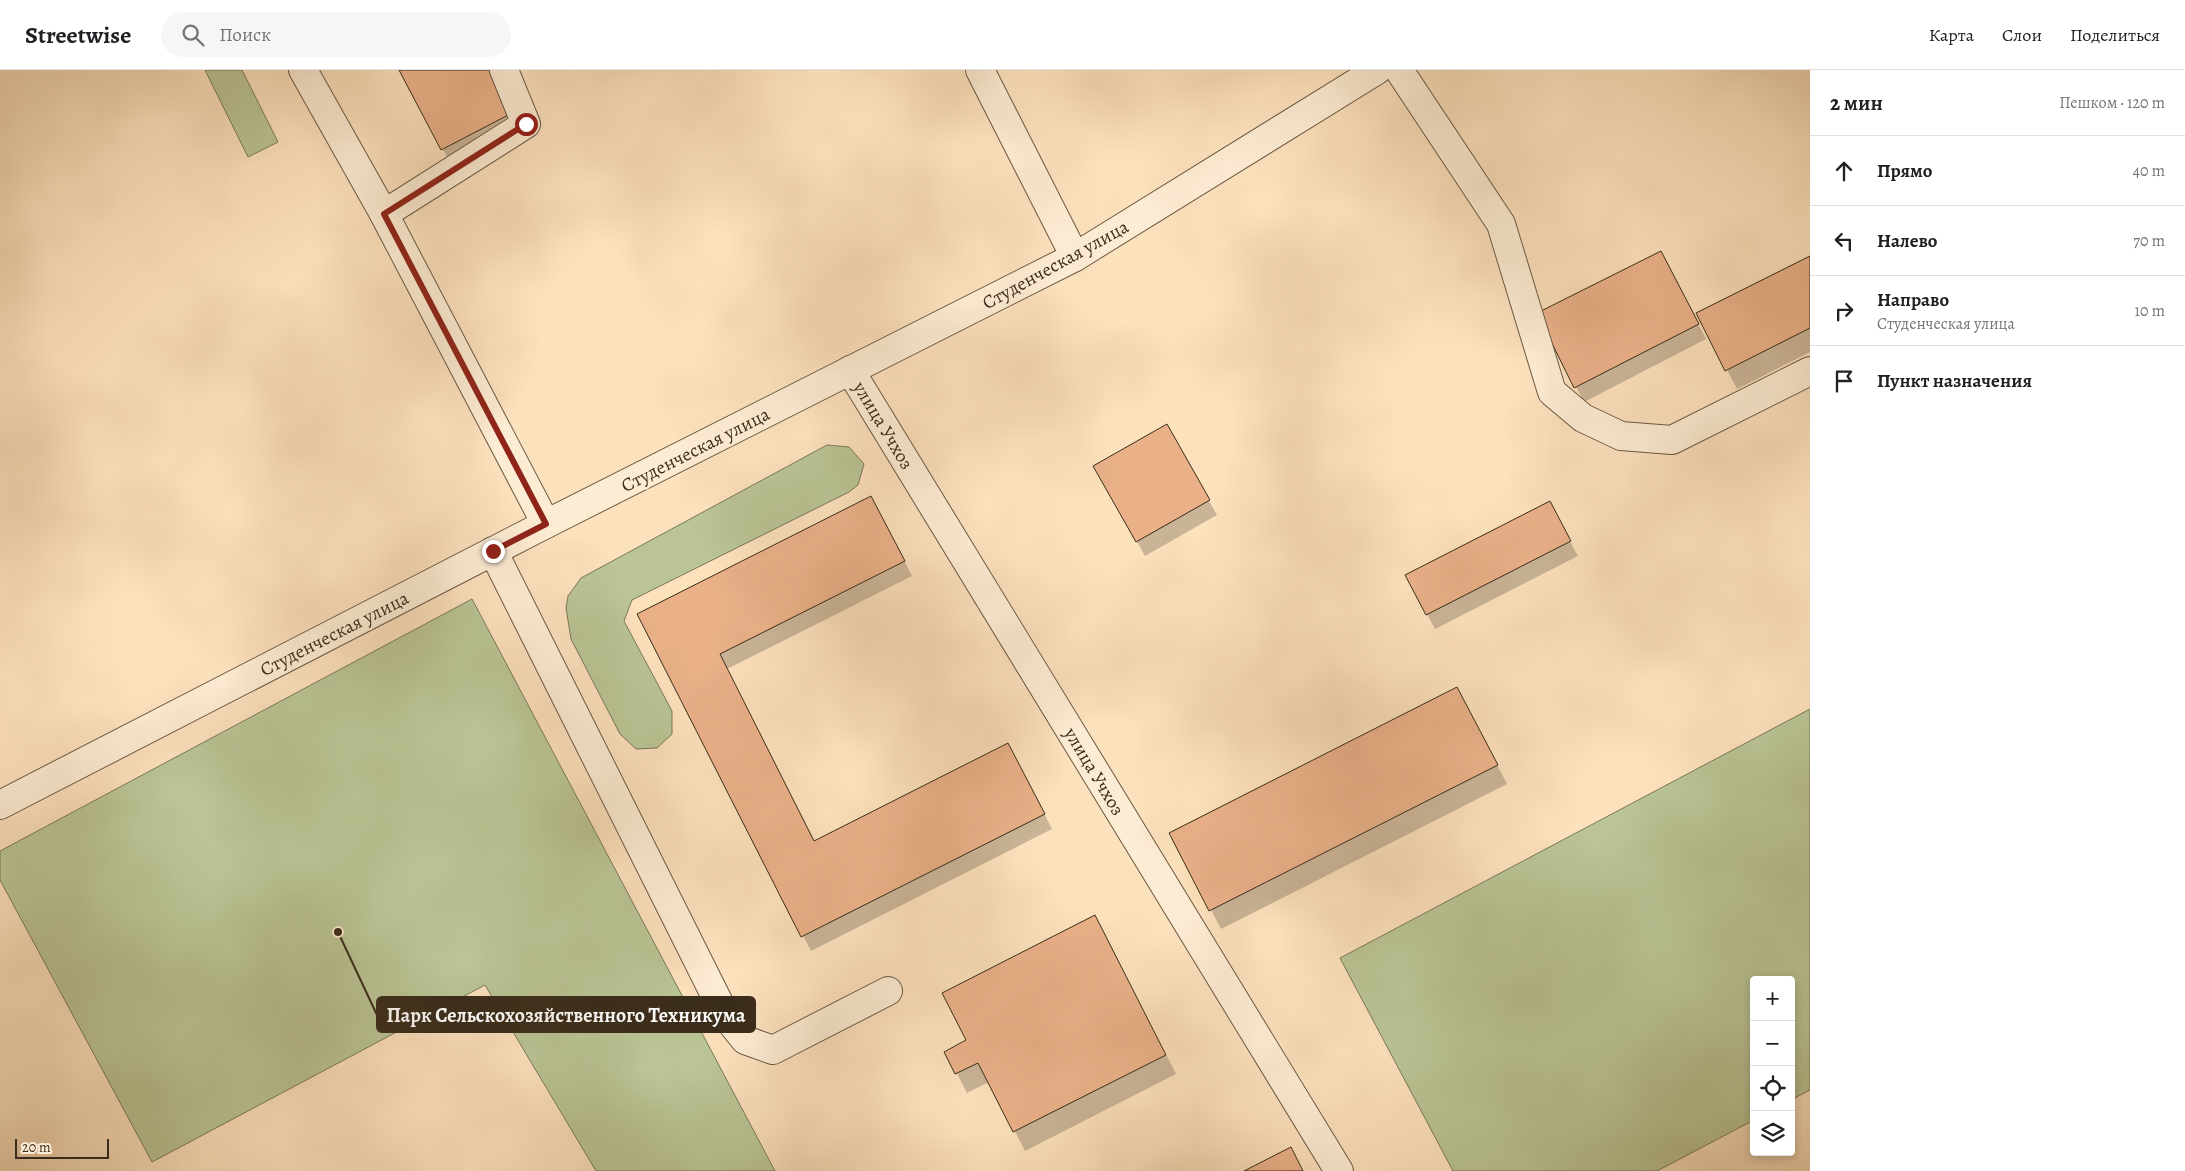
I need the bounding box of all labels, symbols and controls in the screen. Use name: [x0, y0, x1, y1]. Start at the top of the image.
search box: [161, 12, 511, 57]
text: Streetwise: [25, 19, 131, 51]
icon: search: [179, 21, 207, 49]
text: Поиск: [219, 22, 271, 48]
text: Карта: [1929, 23, 1974, 47]
text: Слои: [2002, 23, 2042, 47]
text: Поделиться: [2070, 23, 2160, 47]
text: 2 мин: [1830, 89, 1883, 117]
text: Пешком · 120 m: [2059, 92, 2165, 114]
route start: [515, 113, 538, 136]
icon: ahead: [1830, 157, 1858, 185]
text: Прямо: [1877, 158, 1932, 184]
text: 40 m: [2133, 160, 2165, 182]
street label: Студенческая улица: [978, 214, 1134, 316]
icon: left: [1830, 227, 1858, 255]
text: Налево: [1877, 228, 1937, 254]
text: 70 m: [2133, 230, 2165, 252]
text: Направо: [1877, 287, 1949, 313]
icon: right: [1830, 297, 1858, 325]
text: 10 m: [2135, 300, 2165, 322]
text: Студенческая улица: [1877, 313, 2015, 335]
icon: arrive: [1830, 367, 1858, 395]
text: Пункт назначения: [1877, 368, 2032, 394]
street label: улица Учхоз: [846, 376, 920, 474]
street label: Студенческая улица: [617, 401, 774, 499]
route end: [482, 540, 505, 563]
street label: Студенческая улица: [256, 585, 413, 683]
street label: улица Учхоз: [1057, 722, 1131, 820]
map controls: [1750, 976, 1795, 1156]
button: +: [1750, 976, 1795, 1021]
callout: Парк Сельскохозяйственного Техникума: [377, 997, 755, 1032]
text: Парк Сельскохозяйственного Техникума: [387, 1002, 746, 1029]
button: −: [1750, 1021, 1795, 1066]
button: locate: [1750, 1066, 1795, 1111]
button: layers: [1750, 1111, 1795, 1156]
scale bar: [15, 1136, 109, 1159]
text: 20 m: [22, 1138, 51, 1157]

